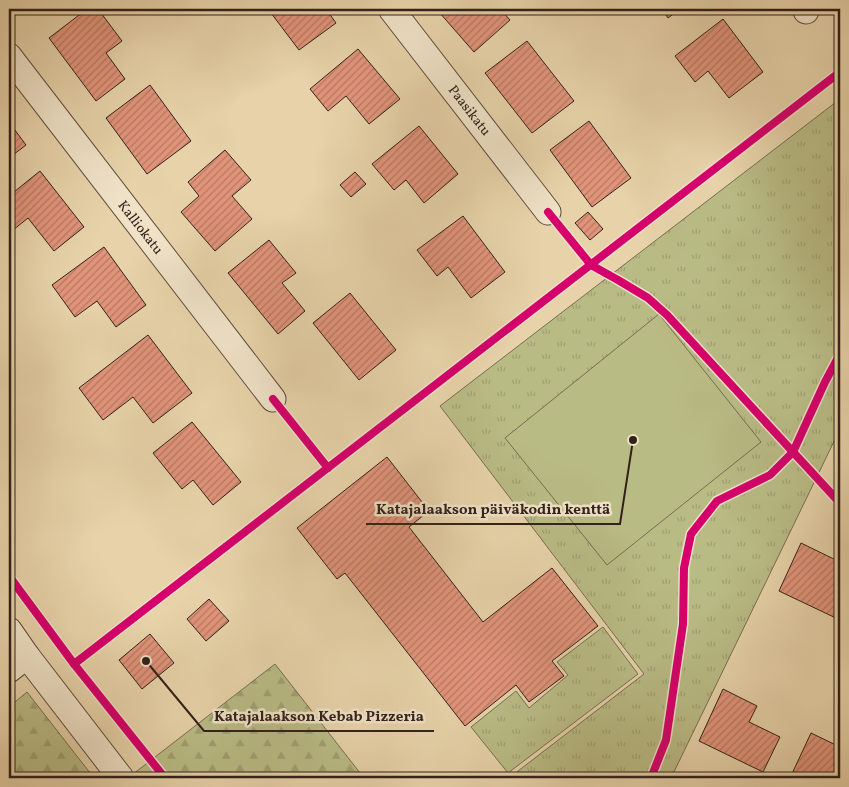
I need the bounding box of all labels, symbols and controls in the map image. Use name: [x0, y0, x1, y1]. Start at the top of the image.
street label: Paasikatu: [443, 82, 495, 140]
street label: Kalliokatu: [113, 197, 167, 259]
callout: Katajalaakson päiväkodin kenttä: [366, 494, 620, 524]
text: Katajalaakson päiväkodin kenttä: [376, 500, 610, 521]
callout: Katajalaakson Kebab Pizzeria: [204, 701, 434, 731]
text: Katajalaakson Kebab Pizzeria: [214, 707, 424, 728]

